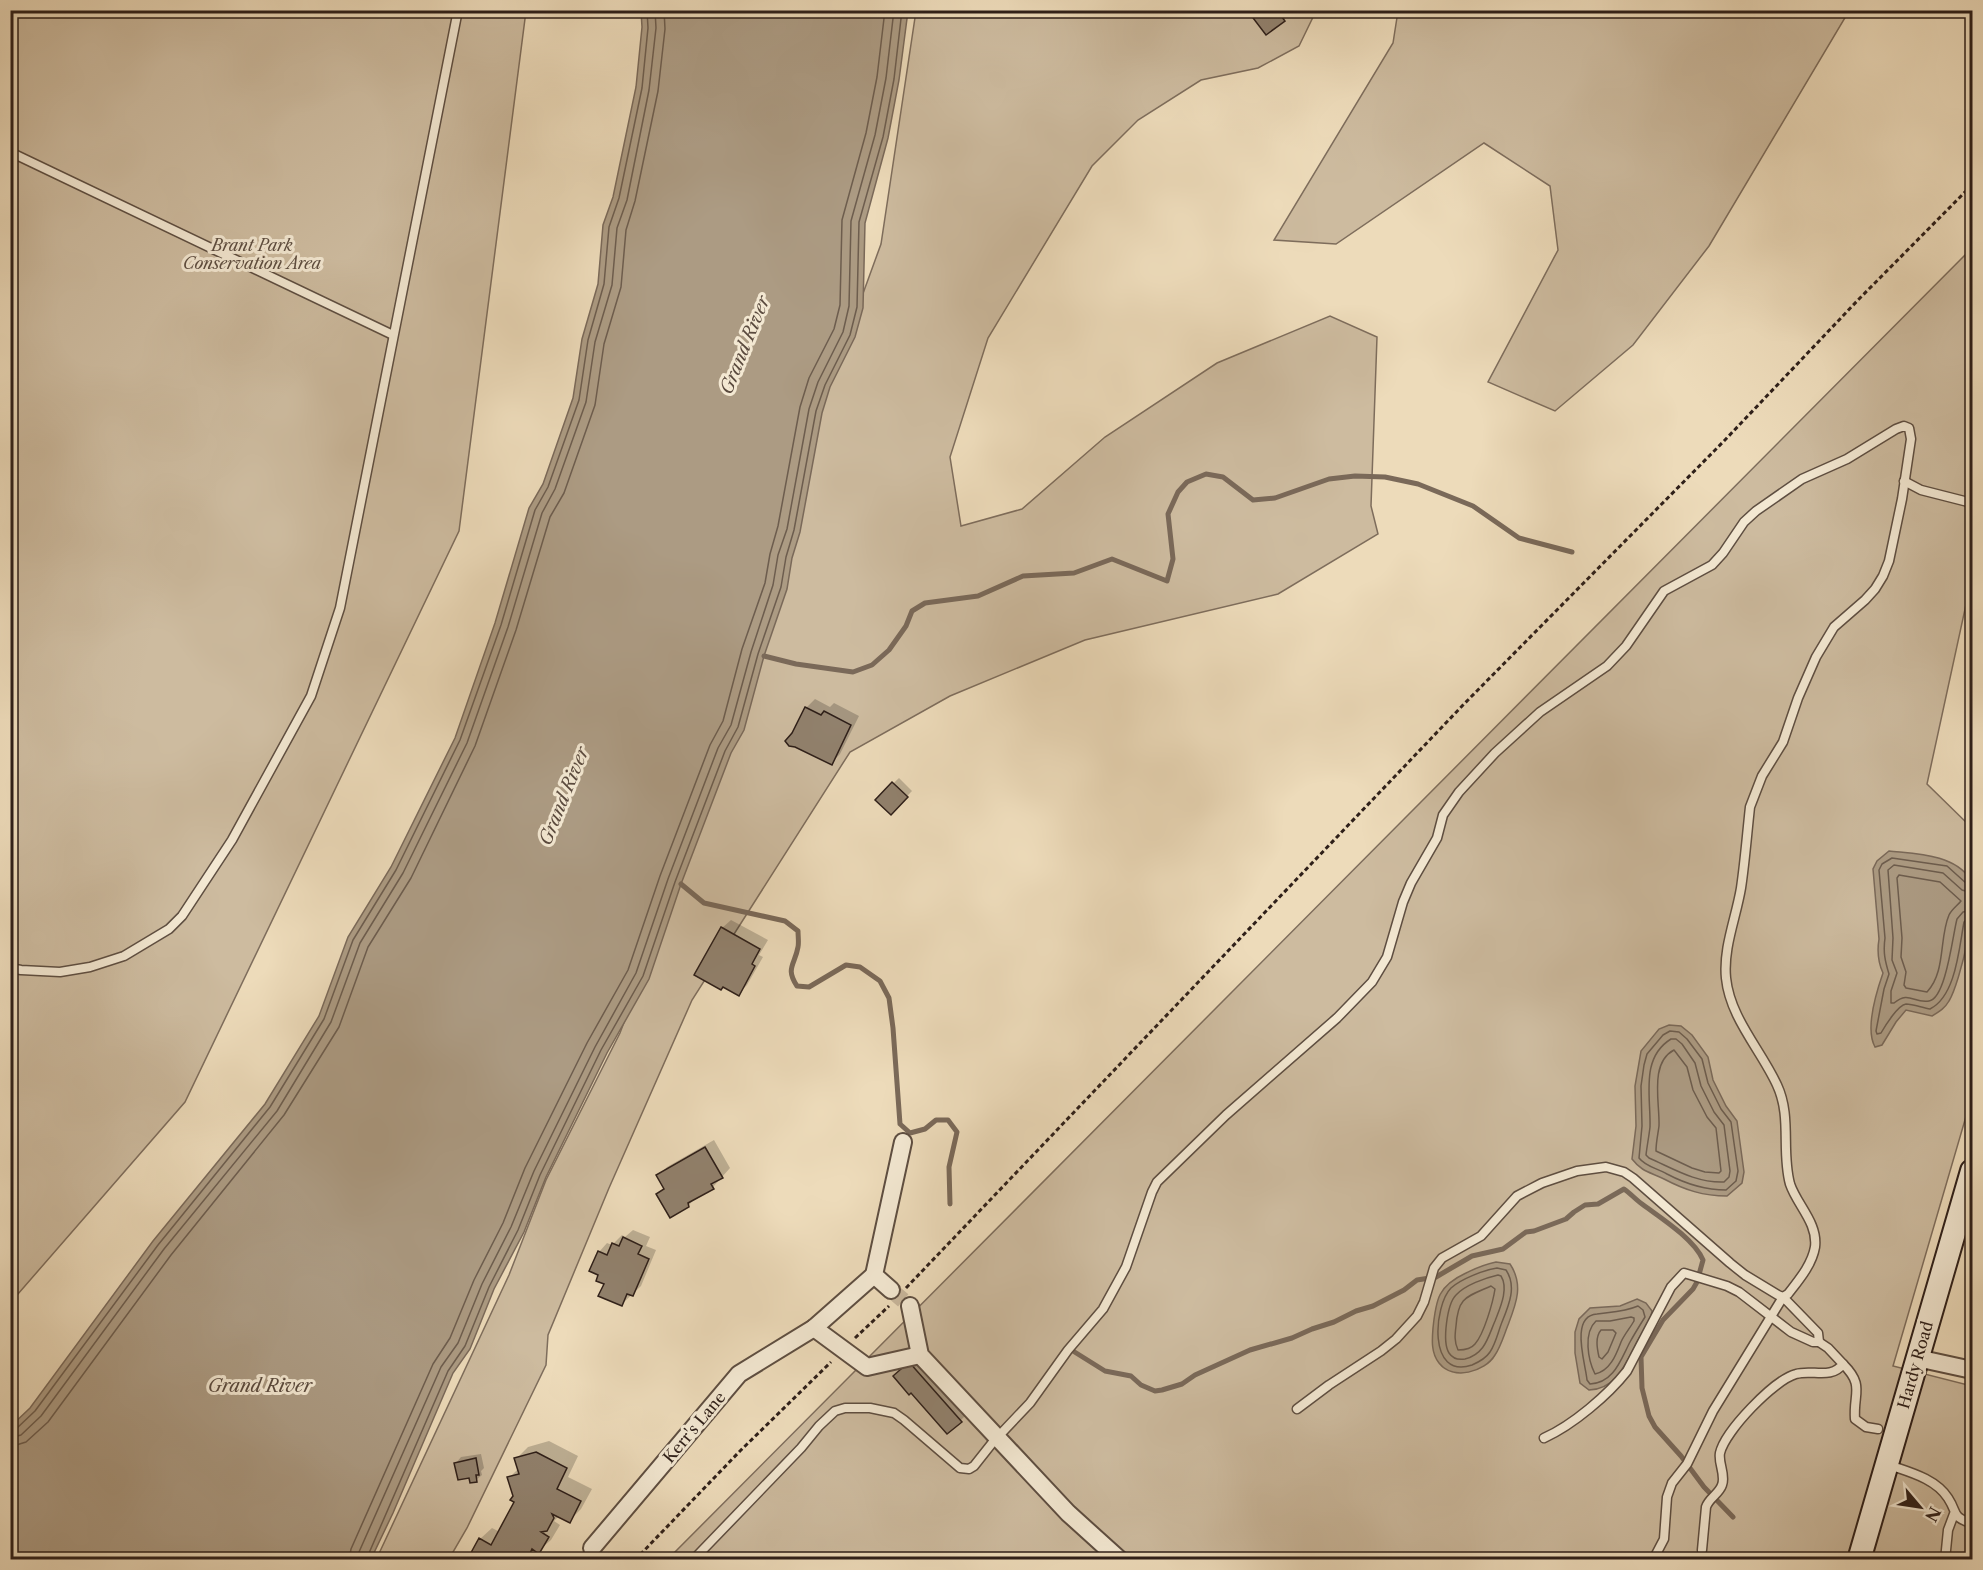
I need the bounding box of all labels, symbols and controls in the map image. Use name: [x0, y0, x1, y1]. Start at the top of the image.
park label: Brant Park Conservation Area: [183, 235, 321, 273]
water label: Grand River: [715, 291, 775, 397]
water label: Grand River: [534, 742, 594, 848]
street label: Hardy Road: [1893, 1319, 1937, 1411]
water label: Grand River: [208, 1375, 314, 1397]
street label: Kerr's Lane: [658, 1387, 730, 1467]
north arrow: [1890, 1477, 1950, 1537]
text: N: [1921, 1503, 1945, 1525]

